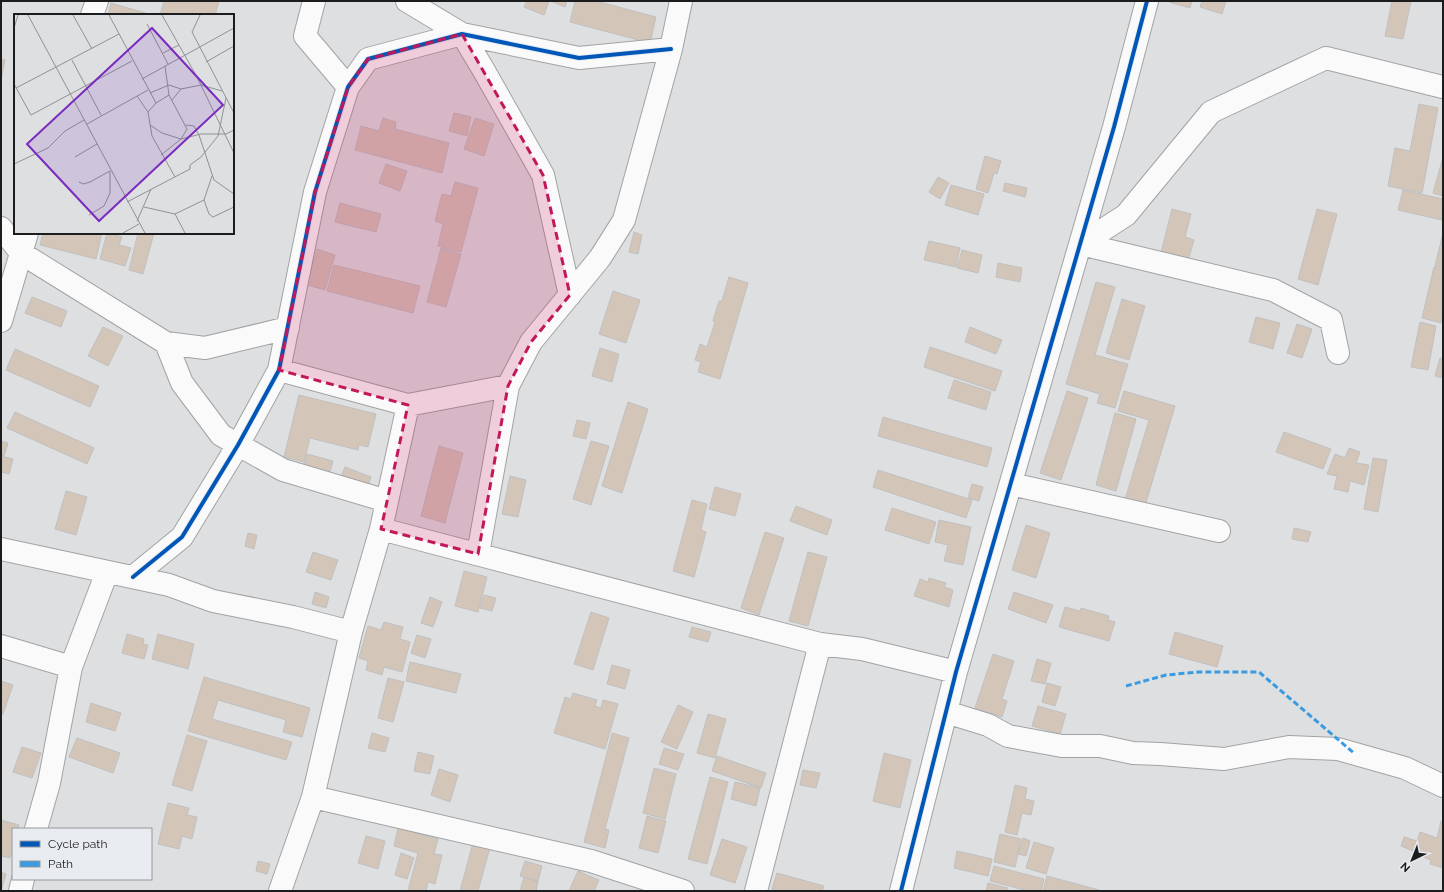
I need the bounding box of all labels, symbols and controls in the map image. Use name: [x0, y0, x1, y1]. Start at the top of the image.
inset map: [14, 14, 234, 234]
legend: [12, 828, 152, 880]
text: Cycle path: [48, 837, 107, 851]
north arrow: [1392, 840, 1432, 880]
text: Path: [48, 857, 73, 871]
text: N: [1398, 859, 1413, 875]

